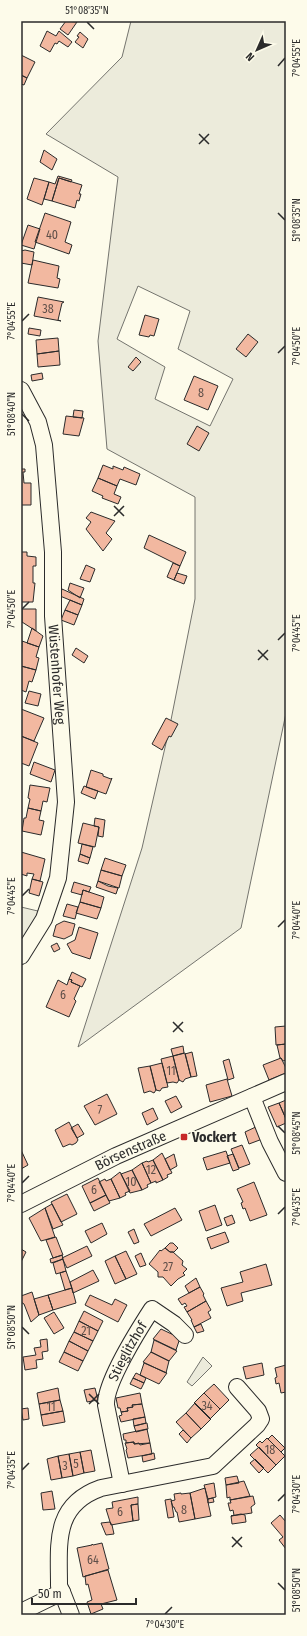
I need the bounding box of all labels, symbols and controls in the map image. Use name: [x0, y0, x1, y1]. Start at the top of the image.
text: 51°08'35"N: [65, 5, 109, 17]
north arrow: [237, 30, 277, 70]
text: 7°04'55"E: [291, 39, 303, 77]
text: N: [243, 50, 257, 64]
text: 51°08'35"N: [291, 198, 303, 242]
house number: 40: [46, 228, 58, 242]
text: 7°04'55"E: [6, 302, 18, 340]
house number: 38: [42, 302, 54, 316]
text: 7°04'50"E: [291, 326, 303, 365]
house number: 8: [198, 386, 204, 400]
text: 51°08'40"N: [6, 392, 18, 436]
text: 7°04'50"E: [6, 589, 18, 628]
text: 7°04'45"E: [291, 614, 303, 652]
street label: Wüstenhofer Weg: [45, 624, 69, 725]
text: 7°04'45"E: [6, 877, 18, 915]
text: 7°04'40"E: [291, 900, 303, 939]
house number: 6: [60, 988, 66, 1002]
house number: 11: [166, 1064, 176, 1078]
house number: 7: [98, 1103, 103, 1117]
text: 51°08'45"N: [291, 1111, 303, 1155]
street label: Börsenstraße: [92, 1127, 169, 1174]
place label: Vockert: [191, 1129, 238, 1146]
marker: Vockert: [179, 1132, 189, 1142]
text: 7°04'40"E: [6, 1163, 18, 1202]
house number: 12: [146, 1163, 156, 1177]
house number: 10: [126, 1175, 136, 1189]
house number: 6: [91, 1183, 97, 1197]
text: 7°04'35"E: [291, 1188, 303, 1226]
house number: 27: [163, 1260, 173, 1274]
text: 51°08'50"N: [6, 1305, 18, 1349]
street label: Stieglitzhof: [104, 1317, 151, 1384]
house number: 21: [81, 1324, 91, 1338]
house number: 34: [201, 1399, 213, 1413]
house number: 11: [46, 1400, 56, 1414]
house number: 18: [265, 1443, 275, 1457]
text: 7°04'35"E: [6, 1451, 18, 1489]
house number: 5: [73, 1457, 79, 1471]
house number: 3: [62, 1459, 68, 1473]
text: 7°04'30"E: [291, 1474, 303, 1513]
house number: 8: [181, 1503, 187, 1517]
house number: 6: [117, 1505, 123, 1519]
house number: 64: [87, 1553, 99, 1567]
text: 51°08'50"N: [291, 1568, 303, 1612]
scale bar: [32, 1580, 136, 1606]
text: 50 m: [38, 1587, 62, 1601]
text: 7°04'30"E: [146, 1619, 185, 1631]

